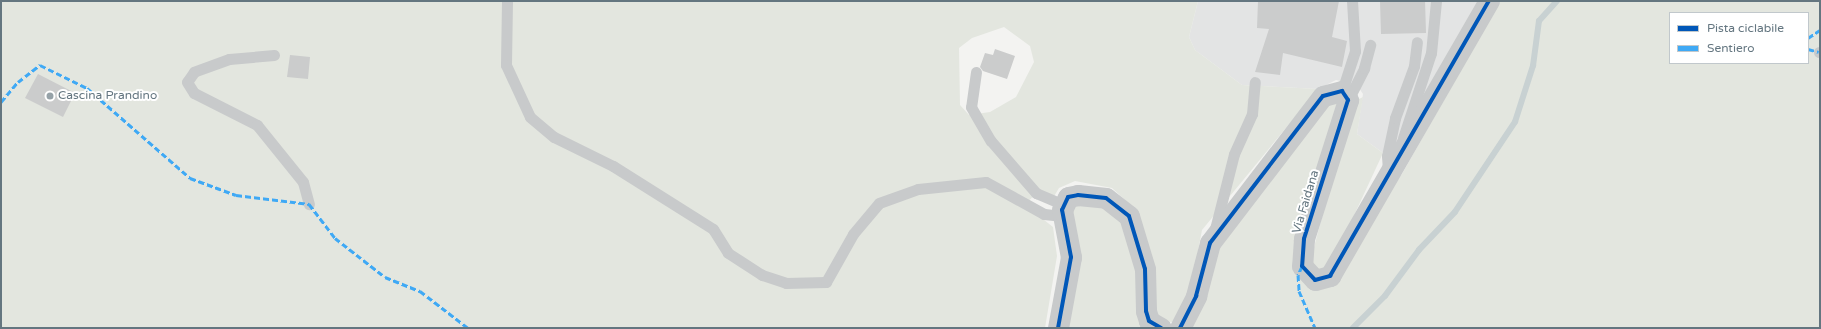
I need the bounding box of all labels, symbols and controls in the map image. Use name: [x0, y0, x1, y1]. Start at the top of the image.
legend: [1669, 12, 1809, 64]
text: Pista ciclabile: [1707, 21, 1784, 35]
text: Sentiero: [1707, 41, 1754, 55]
place label: Cascina Prandino: [58, 89, 157, 103]
marker: Cascina Prandino: [45, 91, 55, 101]
street label: Via Faidana: [1290, 169, 1322, 235]

